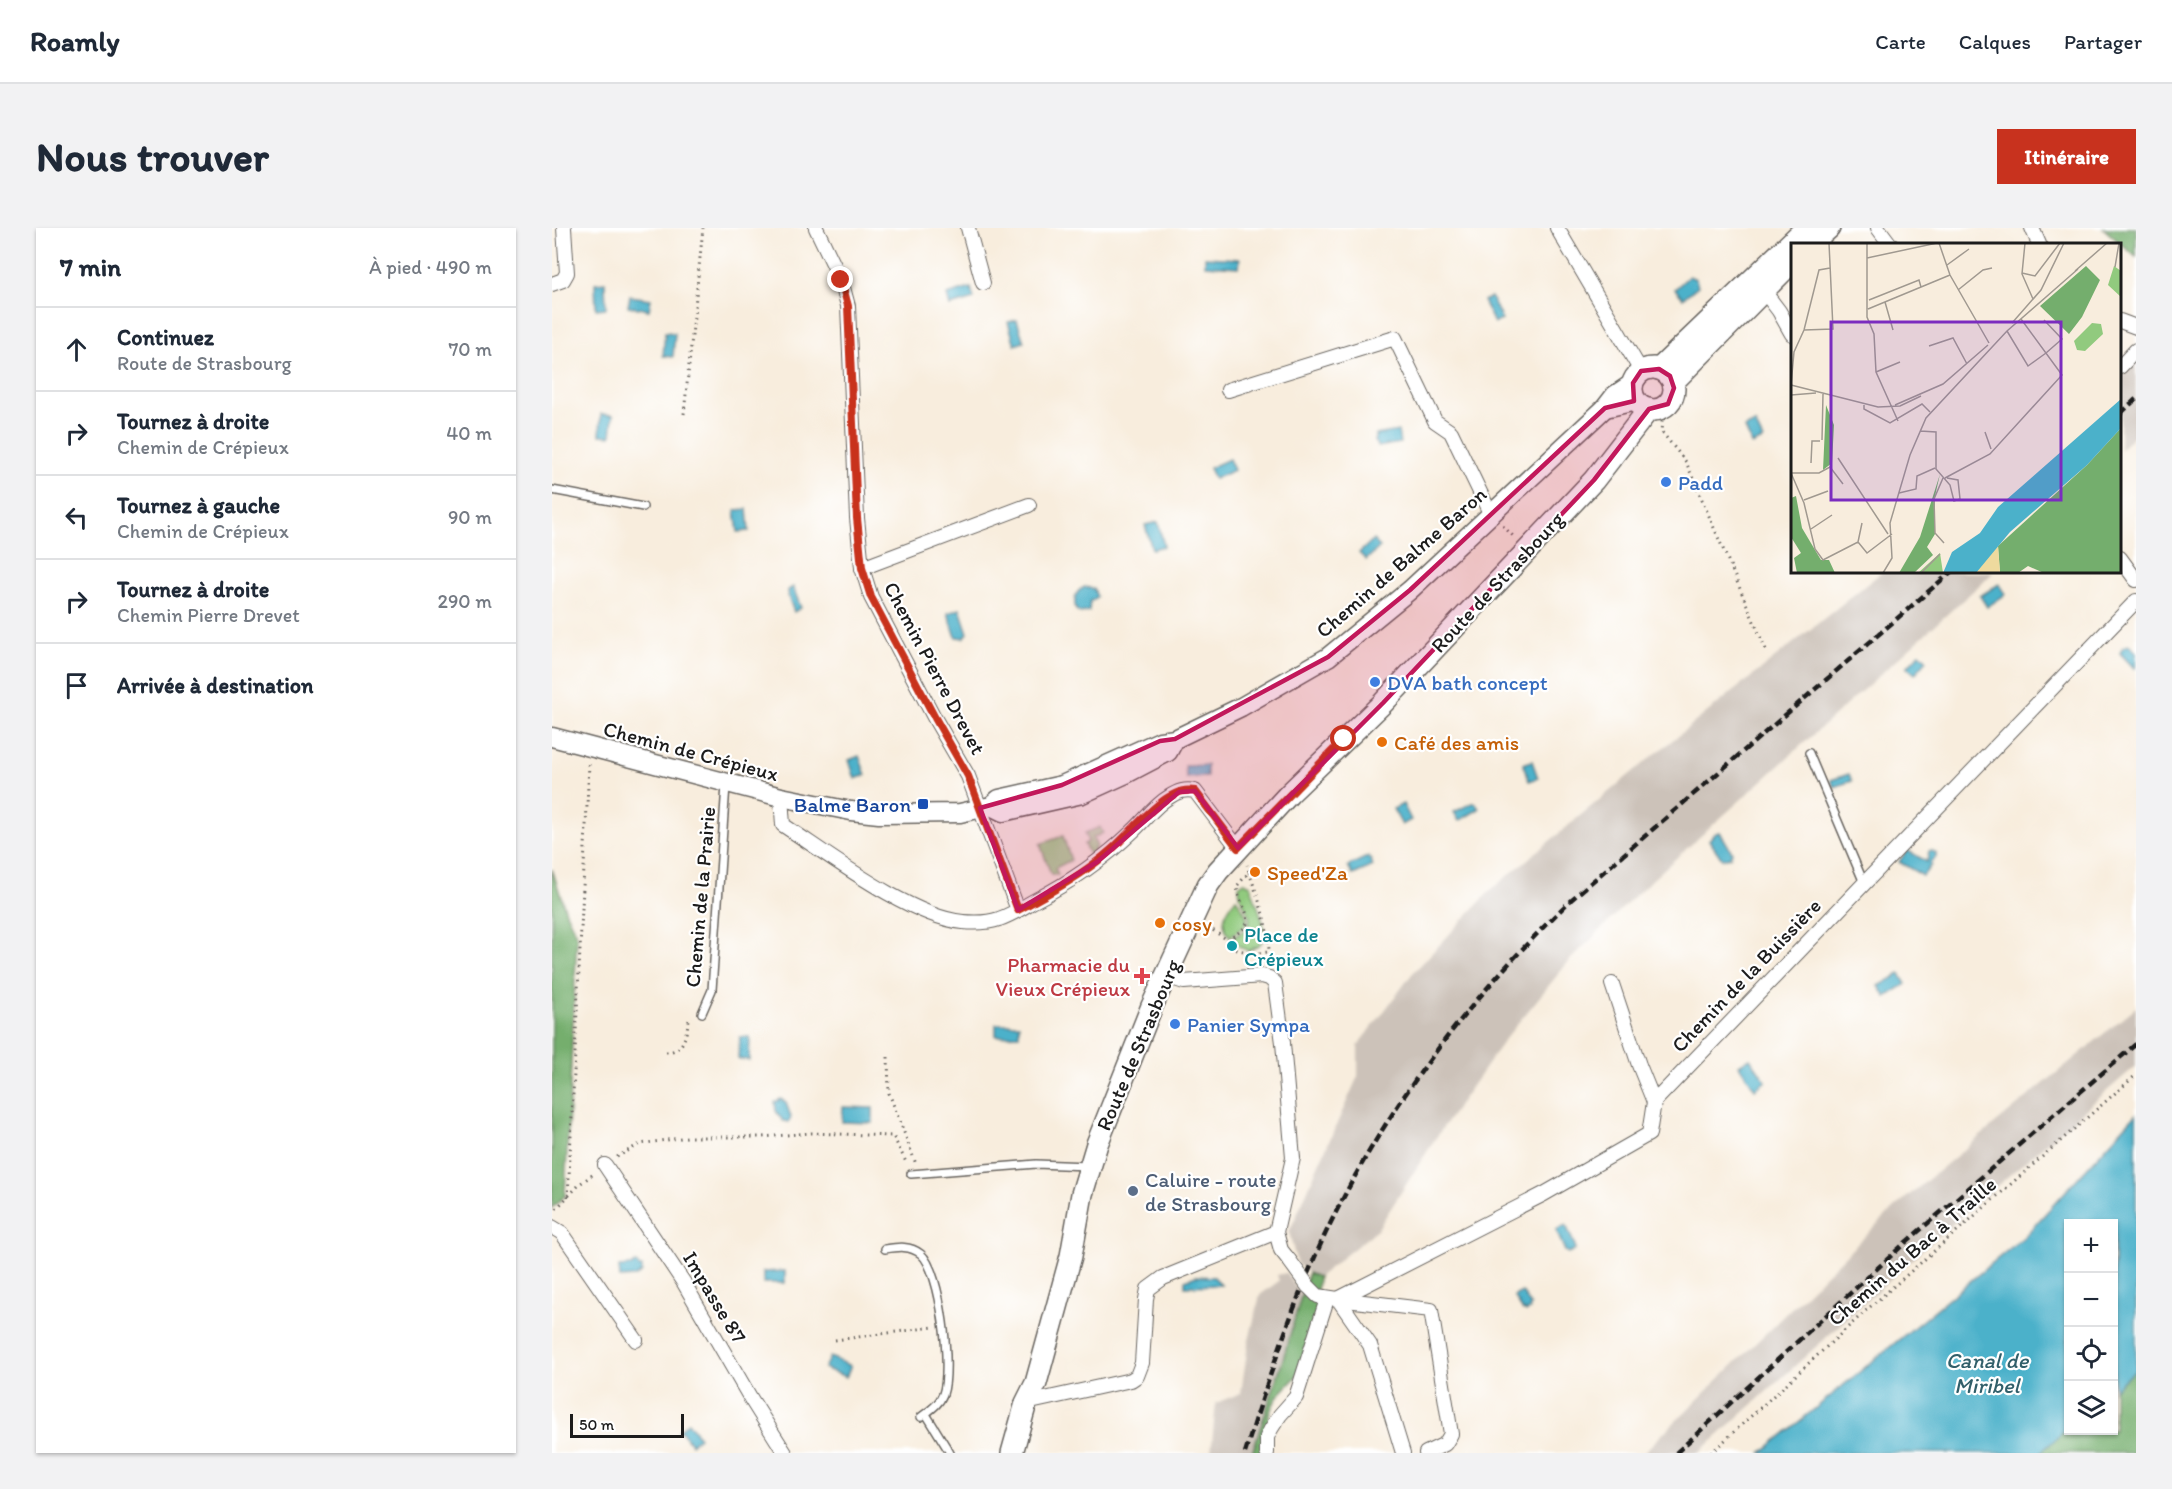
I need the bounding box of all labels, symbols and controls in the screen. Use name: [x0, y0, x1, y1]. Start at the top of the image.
text: Roamly: [30, 24, 120, 58]
text: Carte: [1875, 29, 1926, 54]
text: Calques: [1959, 29, 2031, 54]
text: Partager: [2064, 29, 2142, 54]
button: Itinéraire: [1997, 129, 2136, 184]
text: Nous trouver: [36, 131, 269, 182]
inset map: [1791, 243, 2121, 573]
text: 7 min: [60, 251, 121, 283]
text: À pied · 490 m: [369, 255, 492, 279]
route end: [827, 266, 853, 292]
text: Continuez: [117, 324, 214, 351]
icon: ahead: [60, 333, 93, 366]
text: 70 m: [448, 337, 492, 361]
text: Route de Strasbourg: [117, 351, 292, 375]
text: Tournez à droite: [117, 408, 269, 435]
icon: right: [60, 417, 93, 450]
text: 40 m: [446, 421, 492, 445]
text: Chemin de Crépieux: [117, 435, 289, 459]
place label: Padd: [1678, 470, 1723, 495]
marker: Padd: [1659, 475, 1673, 489]
street label: Chemin de Balme Baron: [1311, 481, 1491, 643]
text: Tournez à gauche: [117, 492, 280, 519]
icon: left: [60, 501, 93, 534]
text: 90 m: [448, 505, 492, 529]
street label: Route de Strasbourg: [1425, 506, 1569, 658]
text: Chemin de Crépieux: [117, 519, 289, 543]
text: Tournez à droite: [117, 576, 269, 603]
street label: Chemin Pierre Drevet: [879, 577, 991, 759]
icon: right: [60, 585, 93, 618]
text: 290 m: [437, 589, 492, 613]
text: Chemin Pierre Drevet: [117, 603, 300, 627]
icon: arrive: [60, 669, 93, 702]
place label: DVA bath concept: [1387, 670, 1548, 695]
text: Arrivée à destination: [117, 672, 313, 699]
marker: DVA bath concept: [1368, 675, 1382, 689]
street label: Chemin de Crépieux: [601, 716, 782, 787]
route start: [1330, 725, 1356, 751]
place label: Café des amis: [1394, 730, 1519, 755]
marker: Café des amis: [1375, 735, 1389, 749]
place label: Balme Baron: [794, 792, 911, 817]
marker: Balme Baron: [916, 797, 930, 811]
street label: Chemin de la Prairie: [680, 806, 720, 988]
place label: Speed'Za: [1267, 860, 1348, 885]
marker: Speed'Za: [1248, 865, 1262, 879]
street label: Chemin de la Buissière: [1666, 893, 1826, 1057]
place label: cosy: [1172, 911, 1212, 936]
marker: cosy: [1153, 916, 1167, 930]
place label: Place de Crépieux: [1244, 922, 1324, 971]
marker: Place de Crépieux: [1225, 939, 1239, 953]
place label: Pharmacie du Vieux Crépieux: [996, 952, 1131, 1001]
street label: Route de Strasbourg: [1091, 955, 1185, 1134]
marker: Pharmacie du Vieux Crépieux: [1135, 969, 1149, 983]
place label: Panier Sympa: [1187, 1012, 1310, 1037]
marker: Panier Sympa: [1168, 1017, 1182, 1031]
place label: Caluire - route de Strasbourg: [1145, 1167, 1277, 1216]
street label: Chemin du Bac à Traille: [1823, 1171, 2001, 1331]
marker: Caluire - route de Strasbourg: [1126, 1184, 1140, 1198]
map controls: [2064, 1219, 2118, 1435]
button: +: [2064, 1219, 2118, 1273]
street label: Impasse 87: [678, 1247, 752, 1347]
button: −: [2064, 1273, 2118, 1327]
button: locate: [2064, 1327, 2118, 1381]
water label: Canal de Miribel: [1946, 1347, 2030, 1399]
button: layers: [2064, 1381, 2118, 1435]
scale bar: [570, 1411, 684, 1438]
text: 50 m: [579, 1415, 614, 1434]

